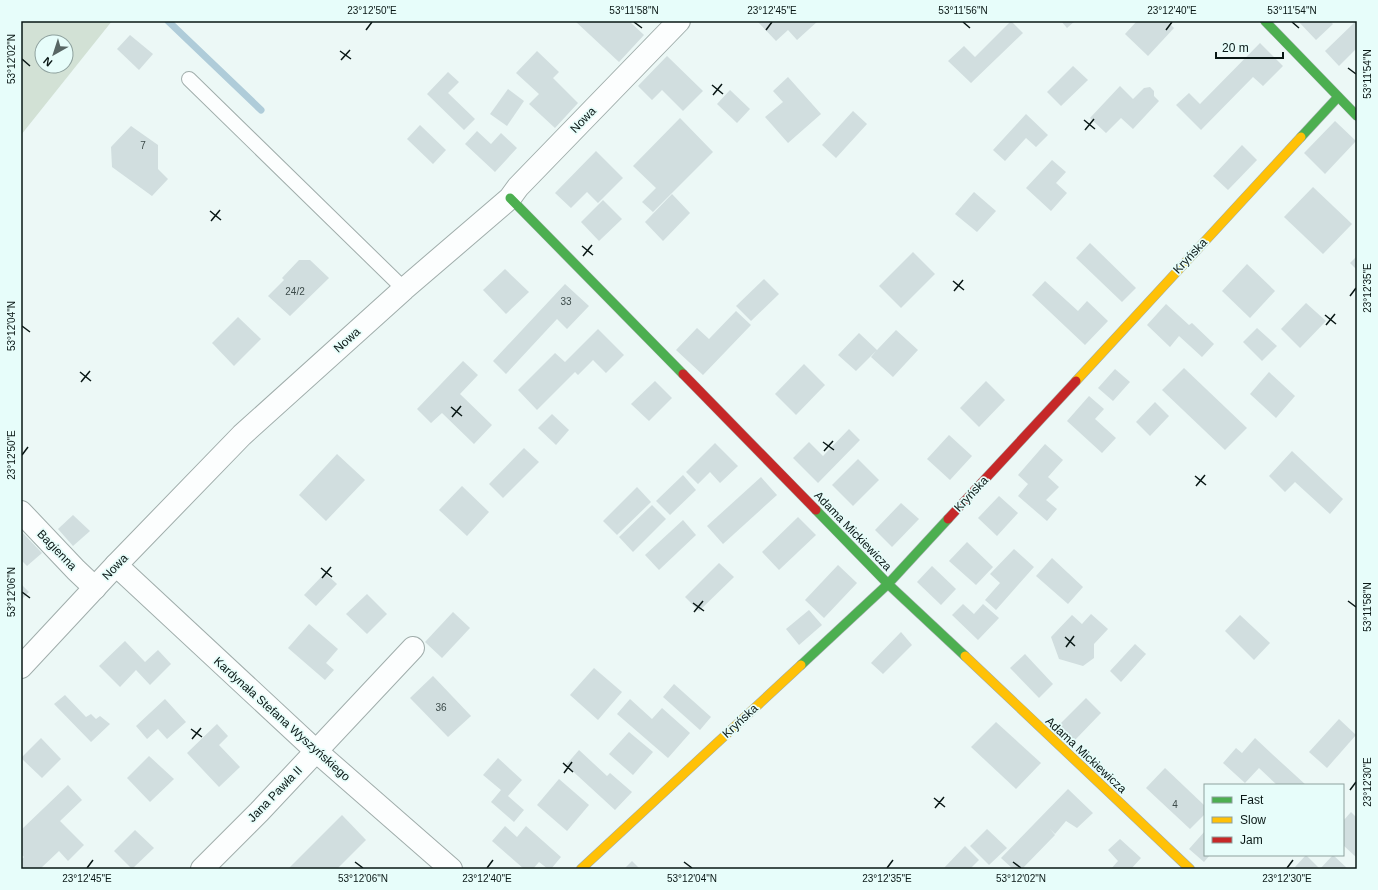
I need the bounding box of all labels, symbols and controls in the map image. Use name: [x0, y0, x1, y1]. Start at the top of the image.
text: 23°12'50"E: [347, 5, 397, 16]
text: 53°11'58"N: [609, 5, 659, 16]
text: 23°12'45"E: [747, 5, 797, 16]
text: 53°11'56"N: [938, 5, 988, 16]
text: 23°12'40"E: [1147, 5, 1197, 16]
text: 53°11'54"N: [1267, 5, 1317, 16]
text: 53°12'02"N: [6, 34, 17, 84]
north arrow: [34, 34, 74, 74]
scale bar: [1216, 34, 1283, 60]
text: 20 m: [1222, 41, 1249, 55]
text: 53°11'54"N: [1362, 49, 1373, 99]
text: N: [41, 55, 55, 69]
street label: Nowa: [567, 104, 599, 136]
house number: 7: [140, 140, 146, 151]
street label: Kryńska: [1170, 235, 1210, 277]
text: 23°12'35"E: [1362, 263, 1373, 313]
house number: 24/2: [285, 286, 305, 297]
house number: 33: [560, 296, 572, 307]
text: 53°12'04"N: [6, 301, 17, 351]
street label: Nowa: [331, 324, 363, 355]
text: 23°12'50"E: [6, 430, 17, 480]
street label: Kryńska: [951, 473, 991, 515]
street label: Adama Mickiewicza: [811, 488, 895, 574]
street label: Bagienna: [34, 527, 80, 573]
street label: Nowa: [99, 551, 131, 583]
text: 53°12'06"N: [6, 567, 17, 617]
text: 53°11'58"N: [1362, 582, 1373, 632]
street label: Kardynała Stefana Wyszyńskiego: [211, 654, 353, 784]
street label: Kryńska: [719, 701, 761, 741]
house number: 36: [435, 702, 447, 713]
street label: Adama Mickiewicza: [1043, 714, 1130, 796]
text: 23°12'30"E: [1362, 757, 1373, 807]
street label: Jana Pawła II: [245, 763, 305, 825]
legend: [1204, 784, 1344, 856]
text: Fast: [1240, 793, 1264, 807]
house number: 4: [1172, 799, 1178, 810]
text: Slow: [1240, 813, 1266, 827]
text: Jam: [1240, 833, 1263, 847]
text: 23°12'45"E: [62, 873, 112, 884]
text: 53°12'06"N: [338, 873, 388, 884]
text: 23°12'40"E: [462, 873, 512, 884]
text: 53°12'04"N: [667, 873, 717, 884]
text: 23°12'35"E: [862, 873, 912, 884]
text: 53°12'02"N: [996, 873, 1046, 884]
text: 23°12'30"E: [1262, 873, 1312, 884]

